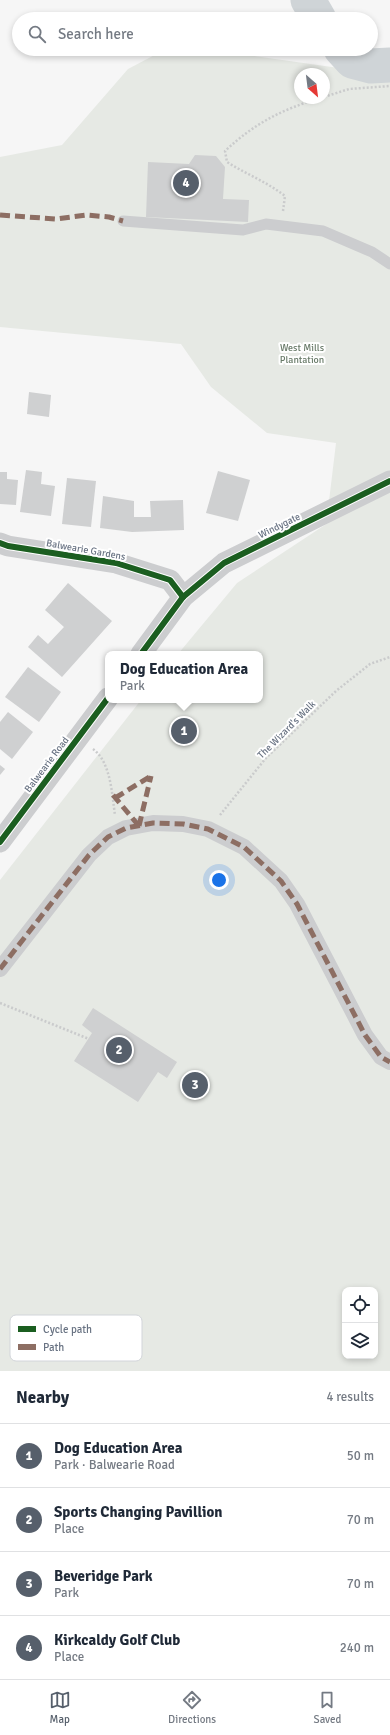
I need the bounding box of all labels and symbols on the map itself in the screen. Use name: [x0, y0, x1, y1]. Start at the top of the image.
north arrow: [294, 68, 330, 104]
pin: 4: [173, 168, 199, 198]
park label: West Mills Plantation: [280, 342, 325, 366]
street label: Windygate: [256, 511, 302, 541]
street label: Balwearie Gardens: [45, 537, 127, 563]
street label: The Wizard's Walk: [255, 698, 318, 761]
pin: 1: [171, 716, 197, 746]
street label: Balwearie Road: [22, 735, 72, 795]
your location: [209, 870, 229, 890]
pin: 2: [106, 1035, 132, 1065]
pin: 3: [182, 1070, 208, 1100]
legend: [10, 1315, 142, 1361]
text: Cycle path: [43, 1323, 92, 1336]
text: Path: [43, 1341, 64, 1354]

